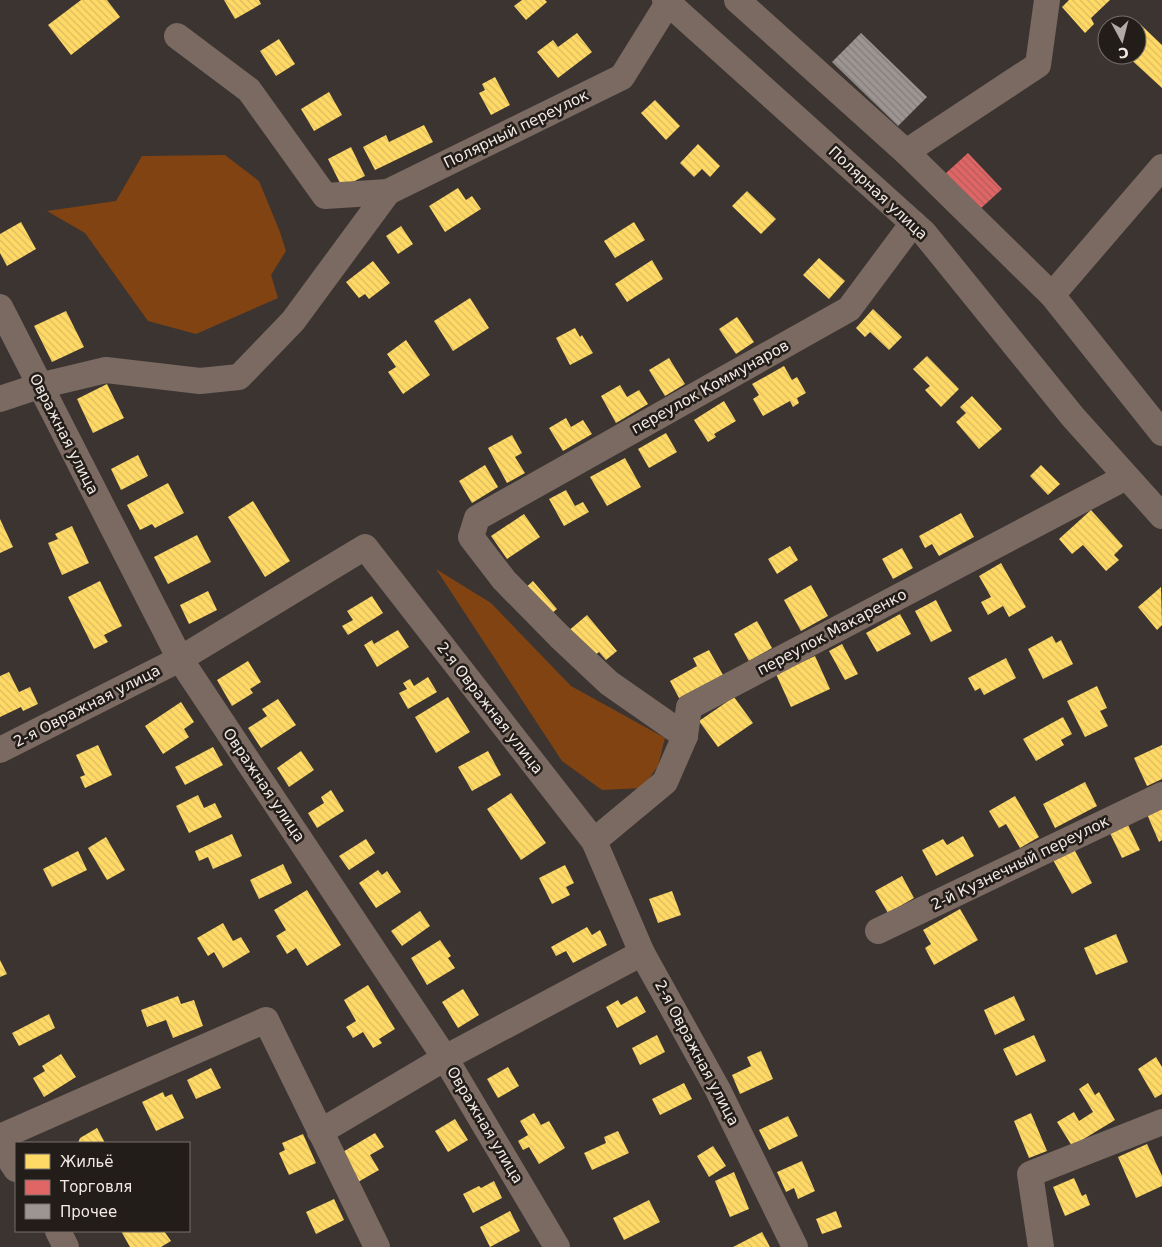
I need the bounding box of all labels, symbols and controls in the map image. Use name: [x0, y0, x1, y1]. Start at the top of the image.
north arrow: [1097, 15, 1147, 65]
text: С: [1118, 44, 1130, 61]
street label: Полярный переулок: [440, 86, 592, 172]
street label: Полярная улица: [825, 142, 931, 244]
street label: переулок Коммунаров: [628, 336, 792, 438]
street label: Овражная улица: [26, 371, 102, 497]
street label: переулок Макаренко: [754, 585, 910, 679]
street label: 2-я Овражная улица: [433, 639, 547, 777]
street label: 2-я Овражная улица: [11, 661, 163, 751]
street label: Овражная улица: [219, 725, 309, 845]
street label: 2-й Кузнечный переулок: [928, 812, 1112, 914]
street label: 2-я Овражная улица: [651, 977, 743, 1129]
street label: Овражная улица: [443, 1063, 527, 1187]
legend: [15, 1142, 190, 1232]
text: Жильё: [60, 1153, 114, 1171]
text: Торговля: [59, 1178, 132, 1196]
text: Прочее: [60, 1203, 117, 1221]

